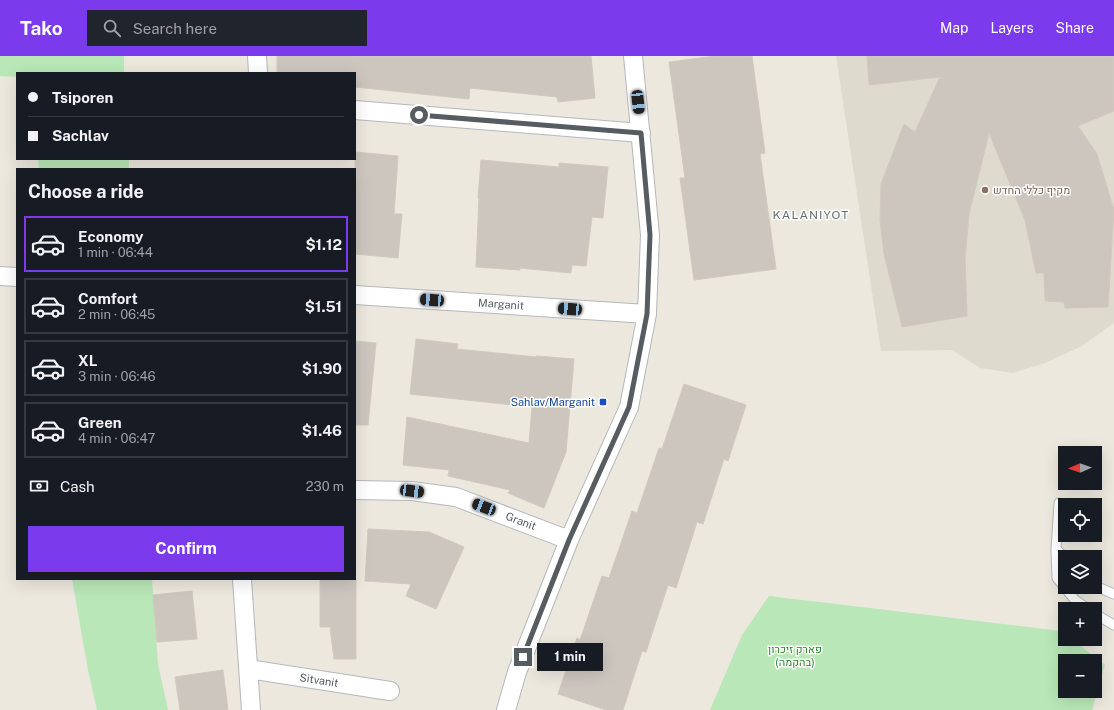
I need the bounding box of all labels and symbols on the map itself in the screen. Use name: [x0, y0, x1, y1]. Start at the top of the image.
car: [631, 89, 645, 115]
route start: [410, 106, 428, 124]
place label: מקיף כללי החדש: [993, 184, 1070, 196]
marker: מקיף כללי החדש: [980, 185, 990, 195]
district label: KALANIYOT: [773, 208, 849, 222]
car: [420, 293, 444, 307]
street label: Marganit: [478, 296, 524, 312]
car: [558, 302, 582, 316]
place label: Sahlav/Marganit: [511, 396, 595, 408]
marker: Sahlav/Marganit: [598, 397, 608, 407]
north arrow: [1058, 446, 1102, 490]
car: [399, 484, 425, 498]
car: [471, 497, 497, 517]
street label: Granit: [504, 510, 538, 532]
callout: 1 min: [537, 643, 603, 671]
park label: פארק זיכרון (בהקמה): [768, 643, 822, 668]
route end: [514, 648, 532, 666]
street label: Sitvanit: [299, 671, 339, 689]

